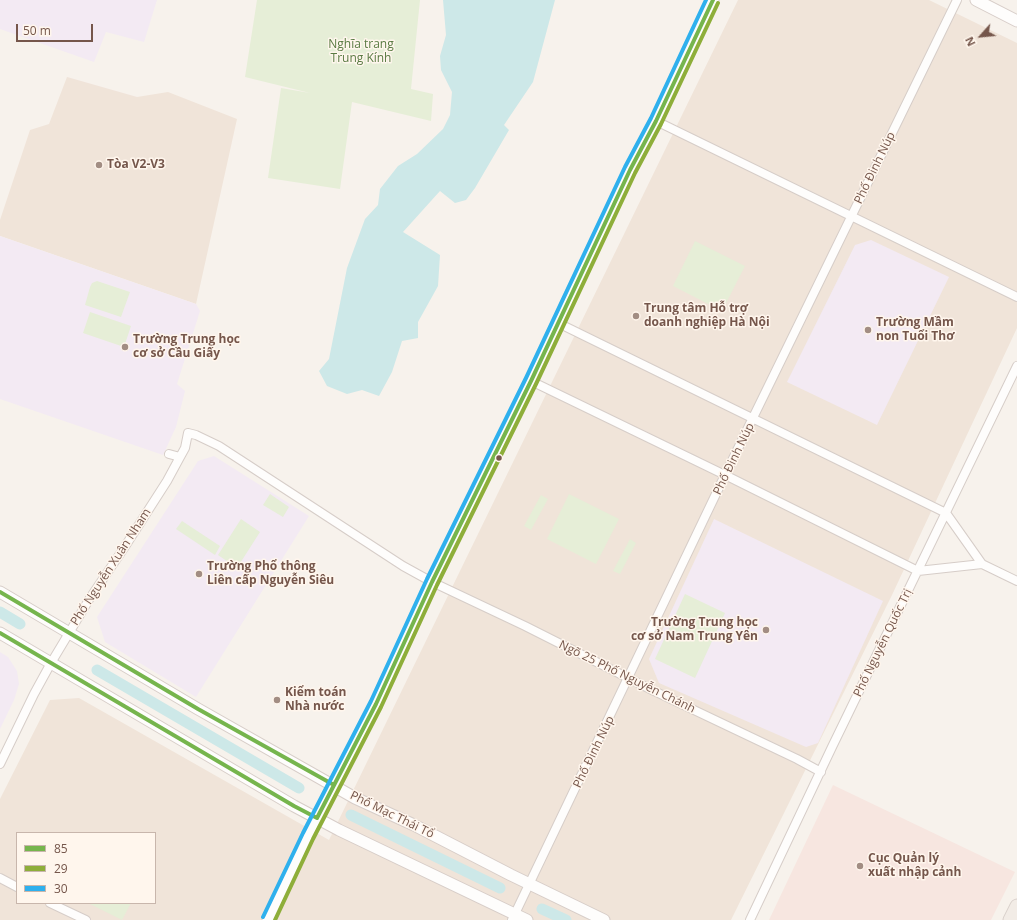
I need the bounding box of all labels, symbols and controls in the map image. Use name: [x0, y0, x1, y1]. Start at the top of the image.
scale bar: [18, 16, 95, 42]
north arrow: [961, 16, 1001, 56]
text: 50 m: [23, 22, 51, 39]
text: N: [961, 34, 979, 49]
park label: Nghĩa trang Trung Kính: [328, 38, 394, 66]
street label: Phố Đinh Núp: [851, 130, 899, 206]
place label: Tòa V2-V3: [107, 158, 165, 172]
marker: Tòa V2-V3: [94, 160, 104, 170]
place label: Trung tâm Hỗ trợ doanh nghiệp Hà Nội: [644, 302, 770, 330]
marker: Trung tâm Hỗ trợ doanh nghiệp Hà Nội: [631, 311, 641, 321]
place label: Trường Mầm non Tuổi Thơ: [876, 316, 954, 344]
marker: Trường Mầm non Tuổi Thơ: [863, 325, 873, 335]
place label: Trường Trung học cơ sở Cầu Giấy: [133, 333, 240, 361]
marker: Trường Trung học cơ sở Cầu Giấy: [120, 342, 130, 352]
street label: Phố Đinh Núp: [710, 421, 758, 497]
unlabelled marker: [494, 453, 504, 463]
street label: Phố Nguyễn Xuân Nham: [68, 506, 154, 628]
place label: Trường Phổ thông Liên cấp Nguyễn Siêu: [207, 560, 334, 588]
marker: Trường Phổ thông Liên cấp Nguyễn Siêu: [194, 569, 204, 579]
street label: Phố Nguyễn Quốc Trị: [851, 587, 915, 699]
place label: Trường Trung học cơ sở Nam Trung Yên: [631, 616, 758, 644]
marker: Trường Trung học cơ sở Nam Trung Yên: [761, 625, 771, 635]
street label: Ngõ 25 Phố Nguyễn Chánh: [556, 638, 698, 716]
place label: Kiểm toán Nhà nước: [285, 686, 346, 714]
marker: Kiểm toán Nhà nước: [272, 695, 282, 705]
street label: Phố Đinh Núp: [570, 714, 618, 790]
street label: Phố Mạc Thái Tổ: [348, 788, 436, 842]
legend: [16, 832, 156, 904]
text: 85: [54, 840, 68, 857]
place label: Cục Quản lý xuất nhập cảnh: [868, 852, 961, 880]
text: 29: [54, 860, 68, 877]
marker: Cục Quản lý xuất nhập cảnh: [855, 861, 865, 871]
text: 30: [54, 880, 68, 897]

